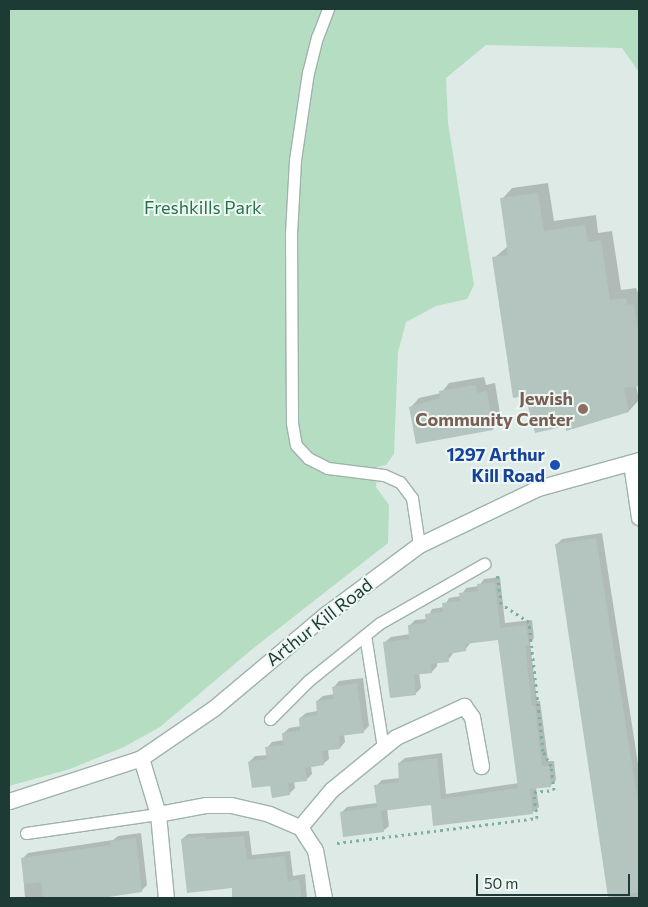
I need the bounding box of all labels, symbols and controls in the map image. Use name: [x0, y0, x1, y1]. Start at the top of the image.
park label: Freshkills Park: [144, 196, 262, 218]
place label: Jewish Community Center: [415, 388, 573, 430]
marker: Jewish Community Center: [577, 403, 589, 415]
place label: 1297 Arthur Kill Road: [446, 444, 545, 486]
marker: 1297 Arthur Kill Road: [549, 459, 561, 471]
street label: Arthur Kill Road: [261, 574, 377, 670]
scale bar: [478, 864, 632, 896]
text: 50 m: [484, 874, 518, 892]

